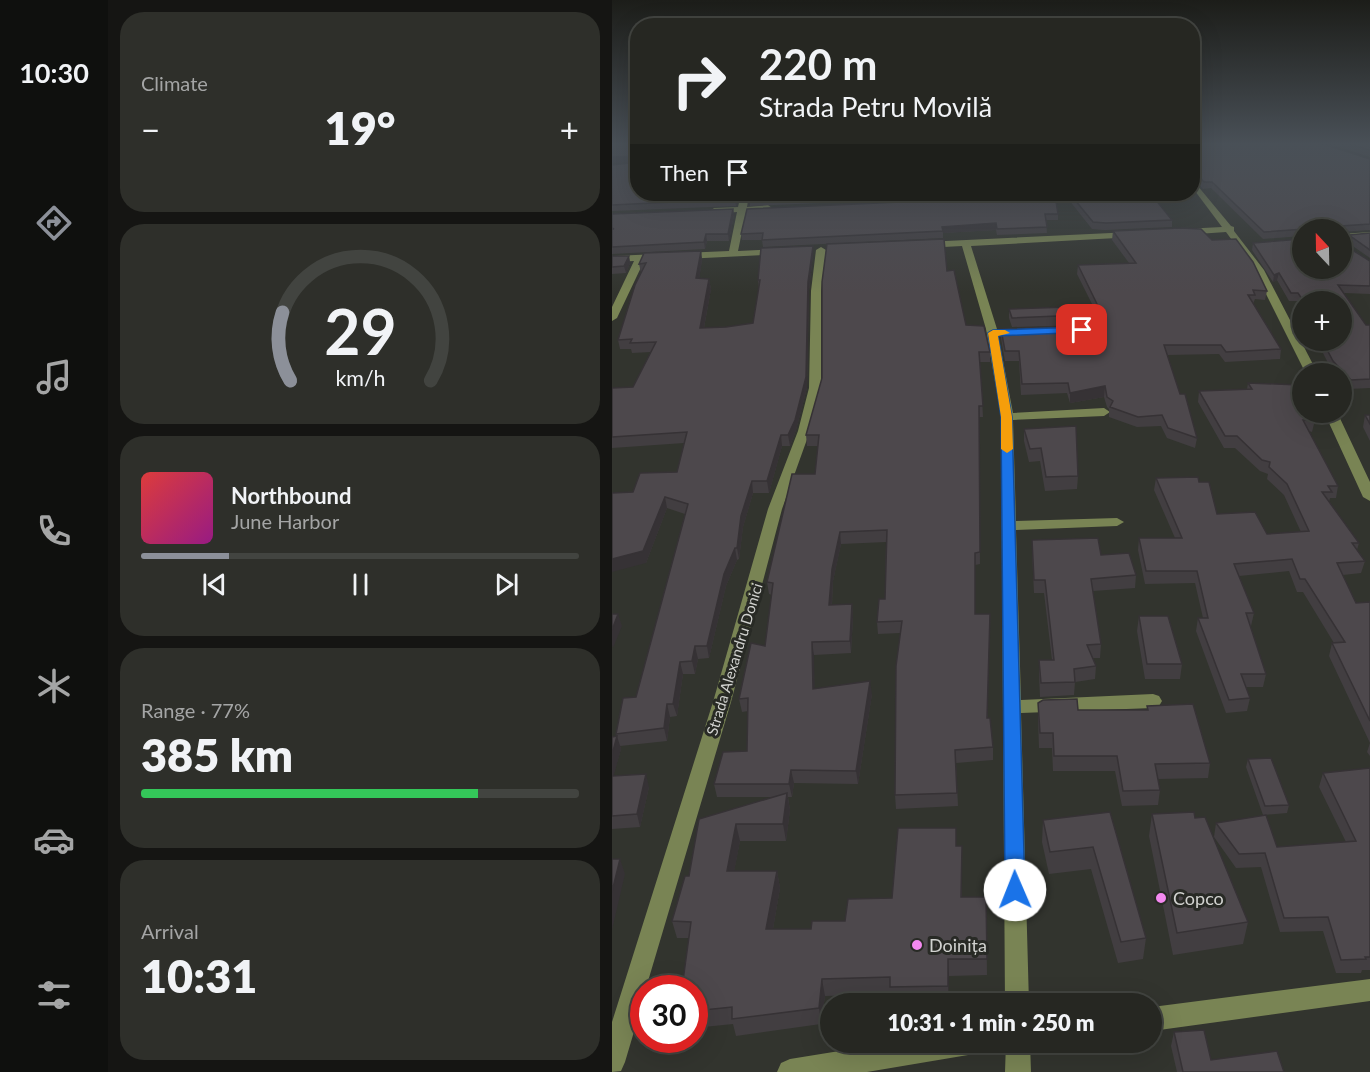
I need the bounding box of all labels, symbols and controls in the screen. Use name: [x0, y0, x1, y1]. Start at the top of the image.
text: 220 m: [759, 39, 877, 89]
icon: right: [660, 42, 738, 120]
text: 10:30: [19, 56, 89, 89]
text: Climate: [141, 71, 208, 95]
text: Strada Petru Movilă: [759, 90, 992, 123]
text: 19°: [325, 101, 395, 155]
text: −: [141, 109, 160, 149]
text: +: [560, 109, 579, 149]
icon: arrive: [721, 156, 754, 189]
text: Then: [660, 159, 709, 186]
icon: directions: [33, 202, 75, 244]
north arrow: [1292, 219, 1352, 279]
map controls: [1292, 219, 1352, 423]
button: +: [1292, 291, 1352, 351]
text: 29: [324, 293, 396, 368]
pin: [1056, 304, 1107, 355]
icon: arrive: [1065, 313, 1098, 346]
icon: music: [33, 356, 75, 398]
button: −: [1292, 363, 1352, 423]
text: km/h: [335, 365, 385, 391]
text: Northbound: [231, 482, 351, 509]
text: June Harbor: [231, 509, 339, 533]
icon: phone: [33, 510, 75, 552]
icon: previous: [198, 568, 231, 601]
icon: pause: [344, 568, 377, 601]
icon: next: [490, 568, 523, 601]
street label: Strada Alexandru Donici: [702, 581, 766, 737]
icon: climate: [33, 665, 75, 707]
text: Range · 77%: [141, 698, 250, 722]
text: 385 km: [141, 728, 293, 782]
icon: car: [33, 819, 75, 861]
position arrow: [983, 858, 1047, 922]
place label: Copco: [1173, 887, 1224, 909]
marker: Copco: [1154, 891, 1168, 905]
text: Arrival: [141, 919, 199, 943]
place label: Doinița: [929, 934, 987, 956]
marker: Doinița: [910, 938, 924, 952]
text: 10:31: [141, 949, 257, 1003]
icon: filters: [33, 974, 75, 1016]
speed limit sign: 30: [630, 975, 708, 1053]
text: 10:31 · 1 min · 250 m: [888, 1009, 1094, 1036]

